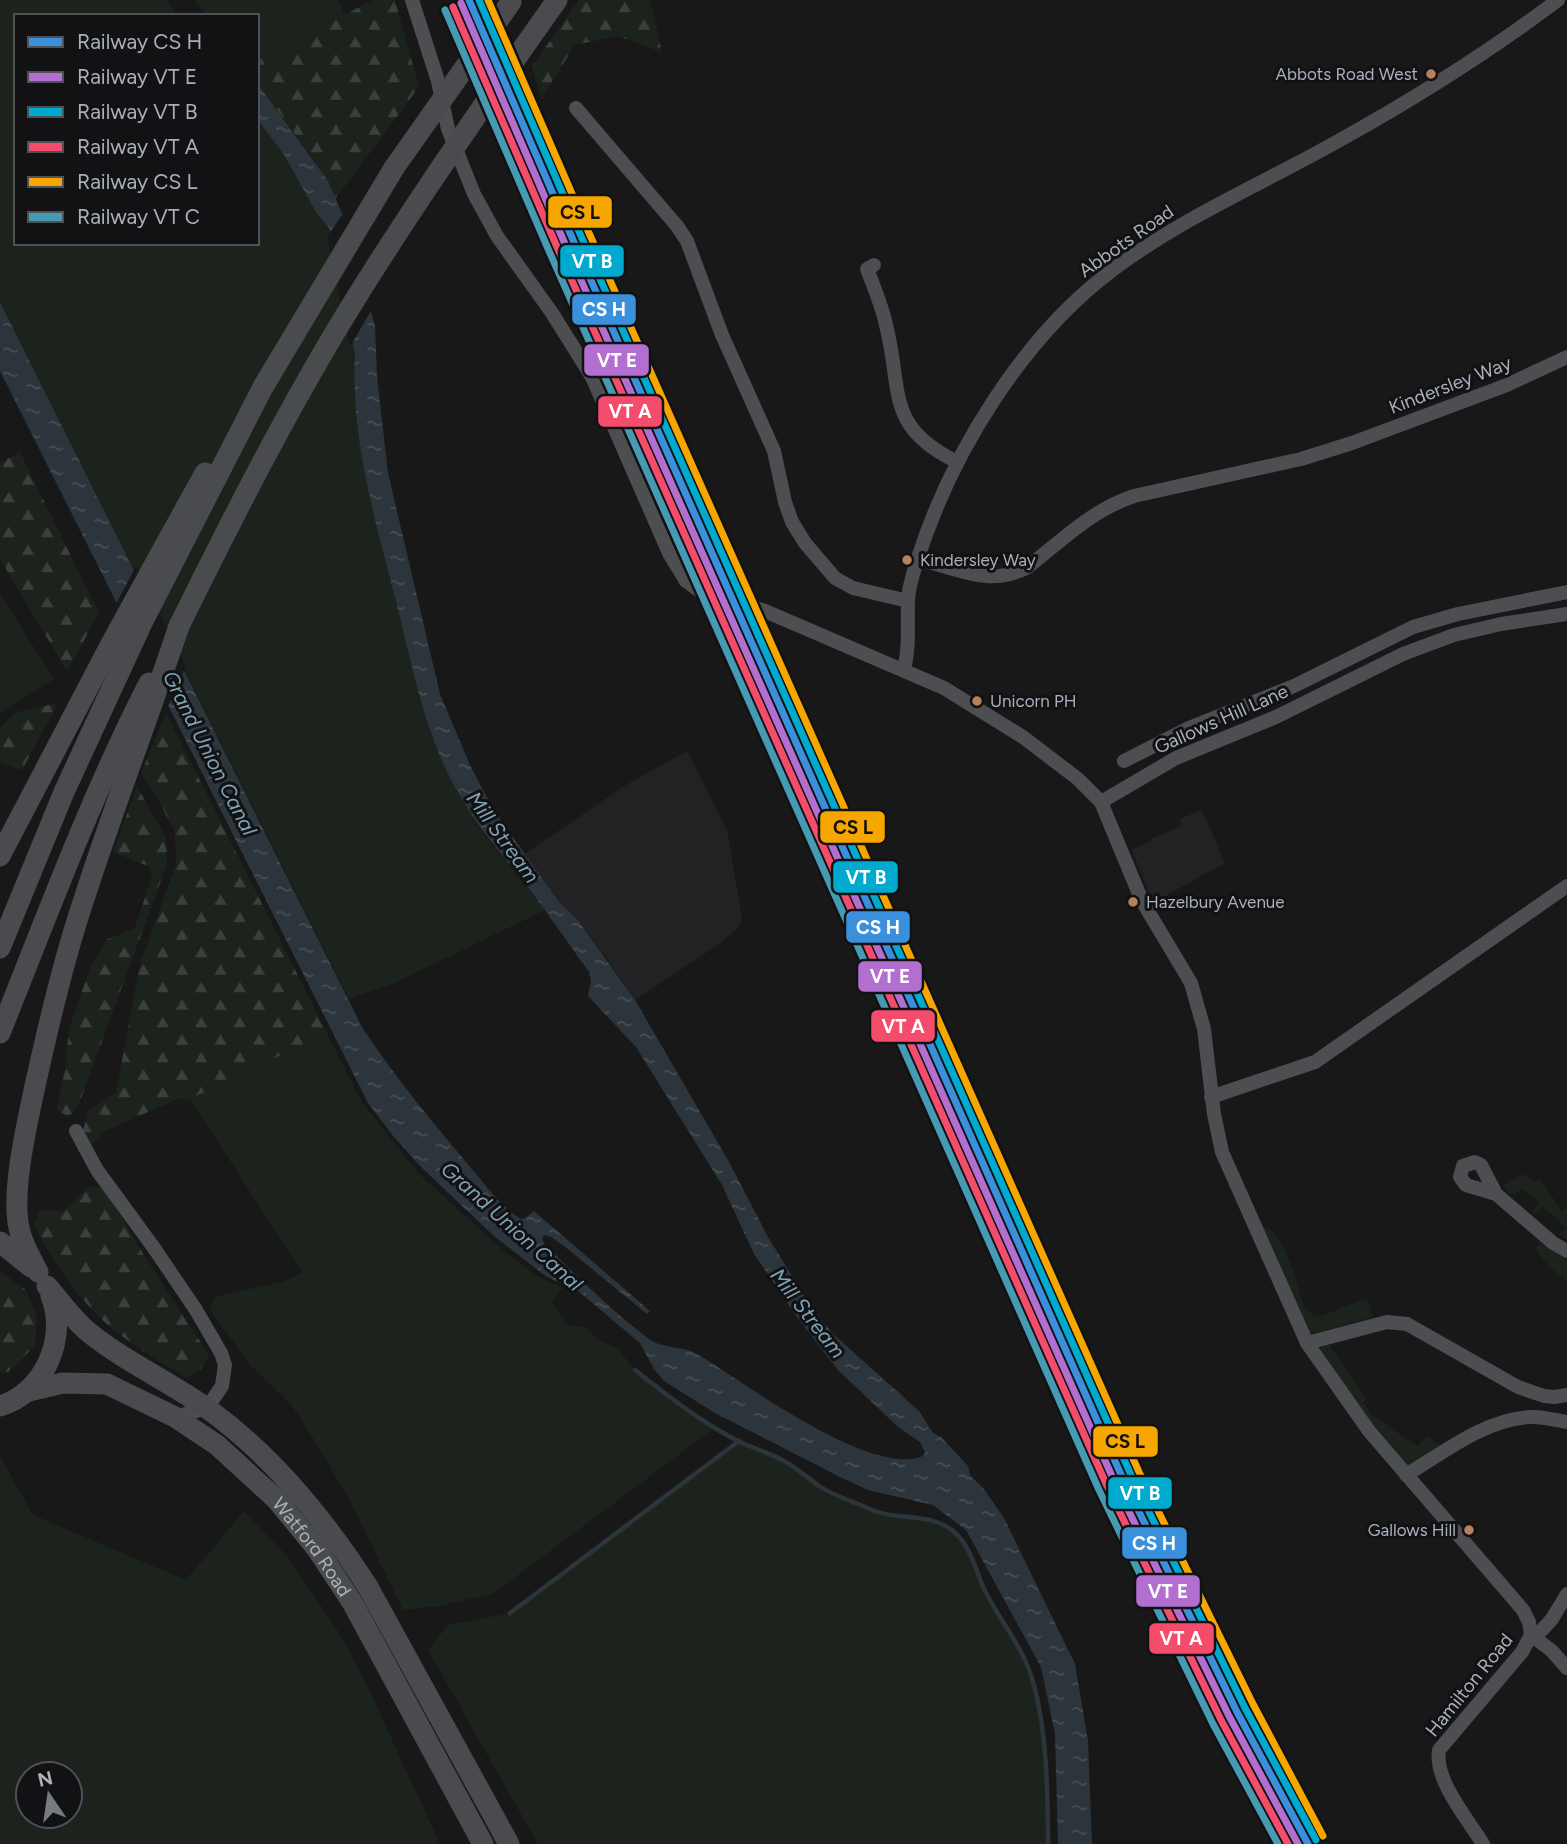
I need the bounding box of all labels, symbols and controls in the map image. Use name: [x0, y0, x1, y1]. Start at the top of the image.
legend: [14, 14, 259, 245]
text: Railway CS H: [77, 29, 202, 54]
text: Railway VT E: [77, 64, 197, 89]
place label: Abbots Road West: [1276, 64, 1418, 84]
marker: Abbots Road West: [1424, 67, 1438, 81]
text: Railway VT B: [77, 99, 198, 124]
text: Railway VT A: [77, 134, 199, 159]
text: Railway CS L: [77, 169, 198, 194]
line badge: CS L: [547, 195, 613, 229]
street label: Abbots Road: [1074, 200, 1178, 282]
text: CS L: [560, 201, 600, 224]
text: Railway VT C: [77, 204, 200, 229]
line badge: VT B: [559, 244, 625, 278]
text: VT B: [572, 250, 612, 273]
line badge: CS H: [571, 293, 637, 326]
text: CS H: [582, 298, 626, 321]
line badge: VT E: [583, 343, 650, 377]
text: VT E: [597, 349, 637, 372]
street label: Kindersley Way: [1385, 351, 1515, 419]
line badge: VT A: [597, 395, 663, 428]
text: VT A: [609, 400, 652, 423]
place label: Kindersley Way: [920, 550, 1036, 570]
marker: Kindersley Way: [900, 553, 914, 567]
water label: Grand Union Canal: [158, 667, 262, 840]
street label: Gallows Hill Lane: [1151, 679, 1291, 759]
place label: Unicorn PH: [990, 691, 1077, 711]
marker: Unicorn PH: [970, 694, 984, 708]
water label: Mill Stream: [461, 786, 545, 888]
line badge: CS L: [819, 810, 886, 844]
text: CS L: [833, 816, 873, 839]
line badge: VT B: [832, 860, 899, 894]
text: VT B: [846, 866, 886, 889]
place label: Hazelbury Avenue: [1146, 892, 1285, 912]
marker: Hazelbury Avenue: [1126, 895, 1140, 909]
line badge: CS H: [845, 910, 911, 944]
text: CS H: [856, 916, 900, 939]
line badge: VT E: [857, 960, 923, 993]
text: VT E: [870, 965, 910, 988]
line badge: VT A: [870, 1009, 936, 1043]
text: VT A: [882, 1015, 925, 1038]
water label: Grand Union Canal: [436, 1156, 588, 1296]
water label: Mill Stream: [765, 1263, 851, 1363]
line badge: CS L: [1092, 1425, 1159, 1458]
text: CS L: [1105, 1430, 1145, 1453]
line badge: VT B: [1107, 1476, 1173, 1510]
text: VT B: [1120, 1482, 1160, 1505]
street label: Watford Road: [268, 1492, 357, 1601]
place label: Gallows Hill: [1368, 1520, 1456, 1540]
marker: Gallows Hill: [1462, 1523, 1476, 1537]
line badge: CS H: [1121, 1526, 1188, 1560]
text: CS H: [1132, 1532, 1176, 1555]
line badge: VT E: [1135, 1574, 1201, 1608]
text: VT E: [1148, 1580, 1188, 1603]
line badge: VT A: [1148, 1622, 1215, 1655]
text: VT A: [1160, 1627, 1203, 1650]
street label: Hamilton Road: [1420, 1629, 1518, 1741]
north arrow: [14, 1760, 84, 1830]
text: N: [36, 1766, 55, 1792]

